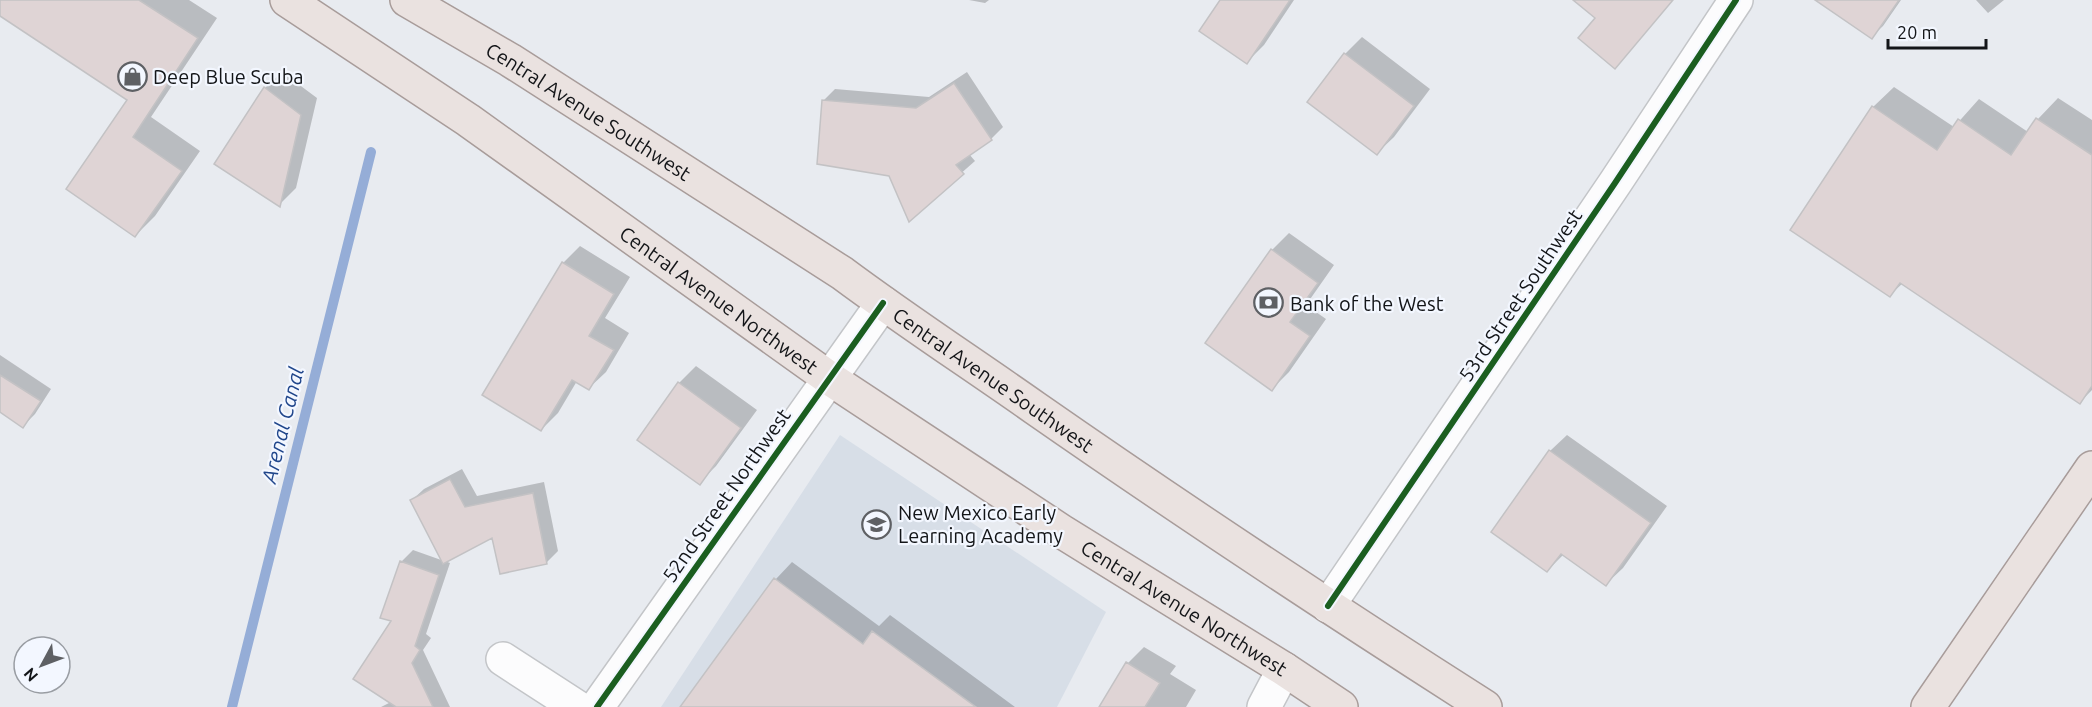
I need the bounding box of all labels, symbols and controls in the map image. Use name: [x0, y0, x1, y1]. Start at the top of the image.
scale bar: [1888, 12, 1986, 50]
text: 20 m: [1897, 22, 1937, 42]
street label: Central Avenue Southwest: [482, 37, 696, 185]
shop icon: Deep Blue Scuba: [116, 60, 148, 92]
place label: Deep Blue Scuba: [153, 65, 304, 88]
street label: 53rd Street Southwest: [1454, 204, 1586, 385]
street label: Central Avenue Northwest: [616, 221, 823, 378]
bank icon: Bank of the West: [1253, 287, 1285, 319]
place label: Bank of the West: [1290, 292, 1444, 315]
street label: Central Avenue Southwest: [889, 302, 1098, 457]
water label: Arenal Canal: [256, 364, 308, 487]
street label: 52nd Street Northwest: [657, 404, 795, 586]
place label: New Mexico Early Learning Academy: [898, 501, 1063, 547]
school or university icon: New Mexico Early Learning Academy: [861, 508, 893, 540]
street label: Central Avenue Northwest: [1077, 535, 1292, 680]
north arrow: [12, 635, 72, 695]
text: N: [20, 664, 41, 685]

